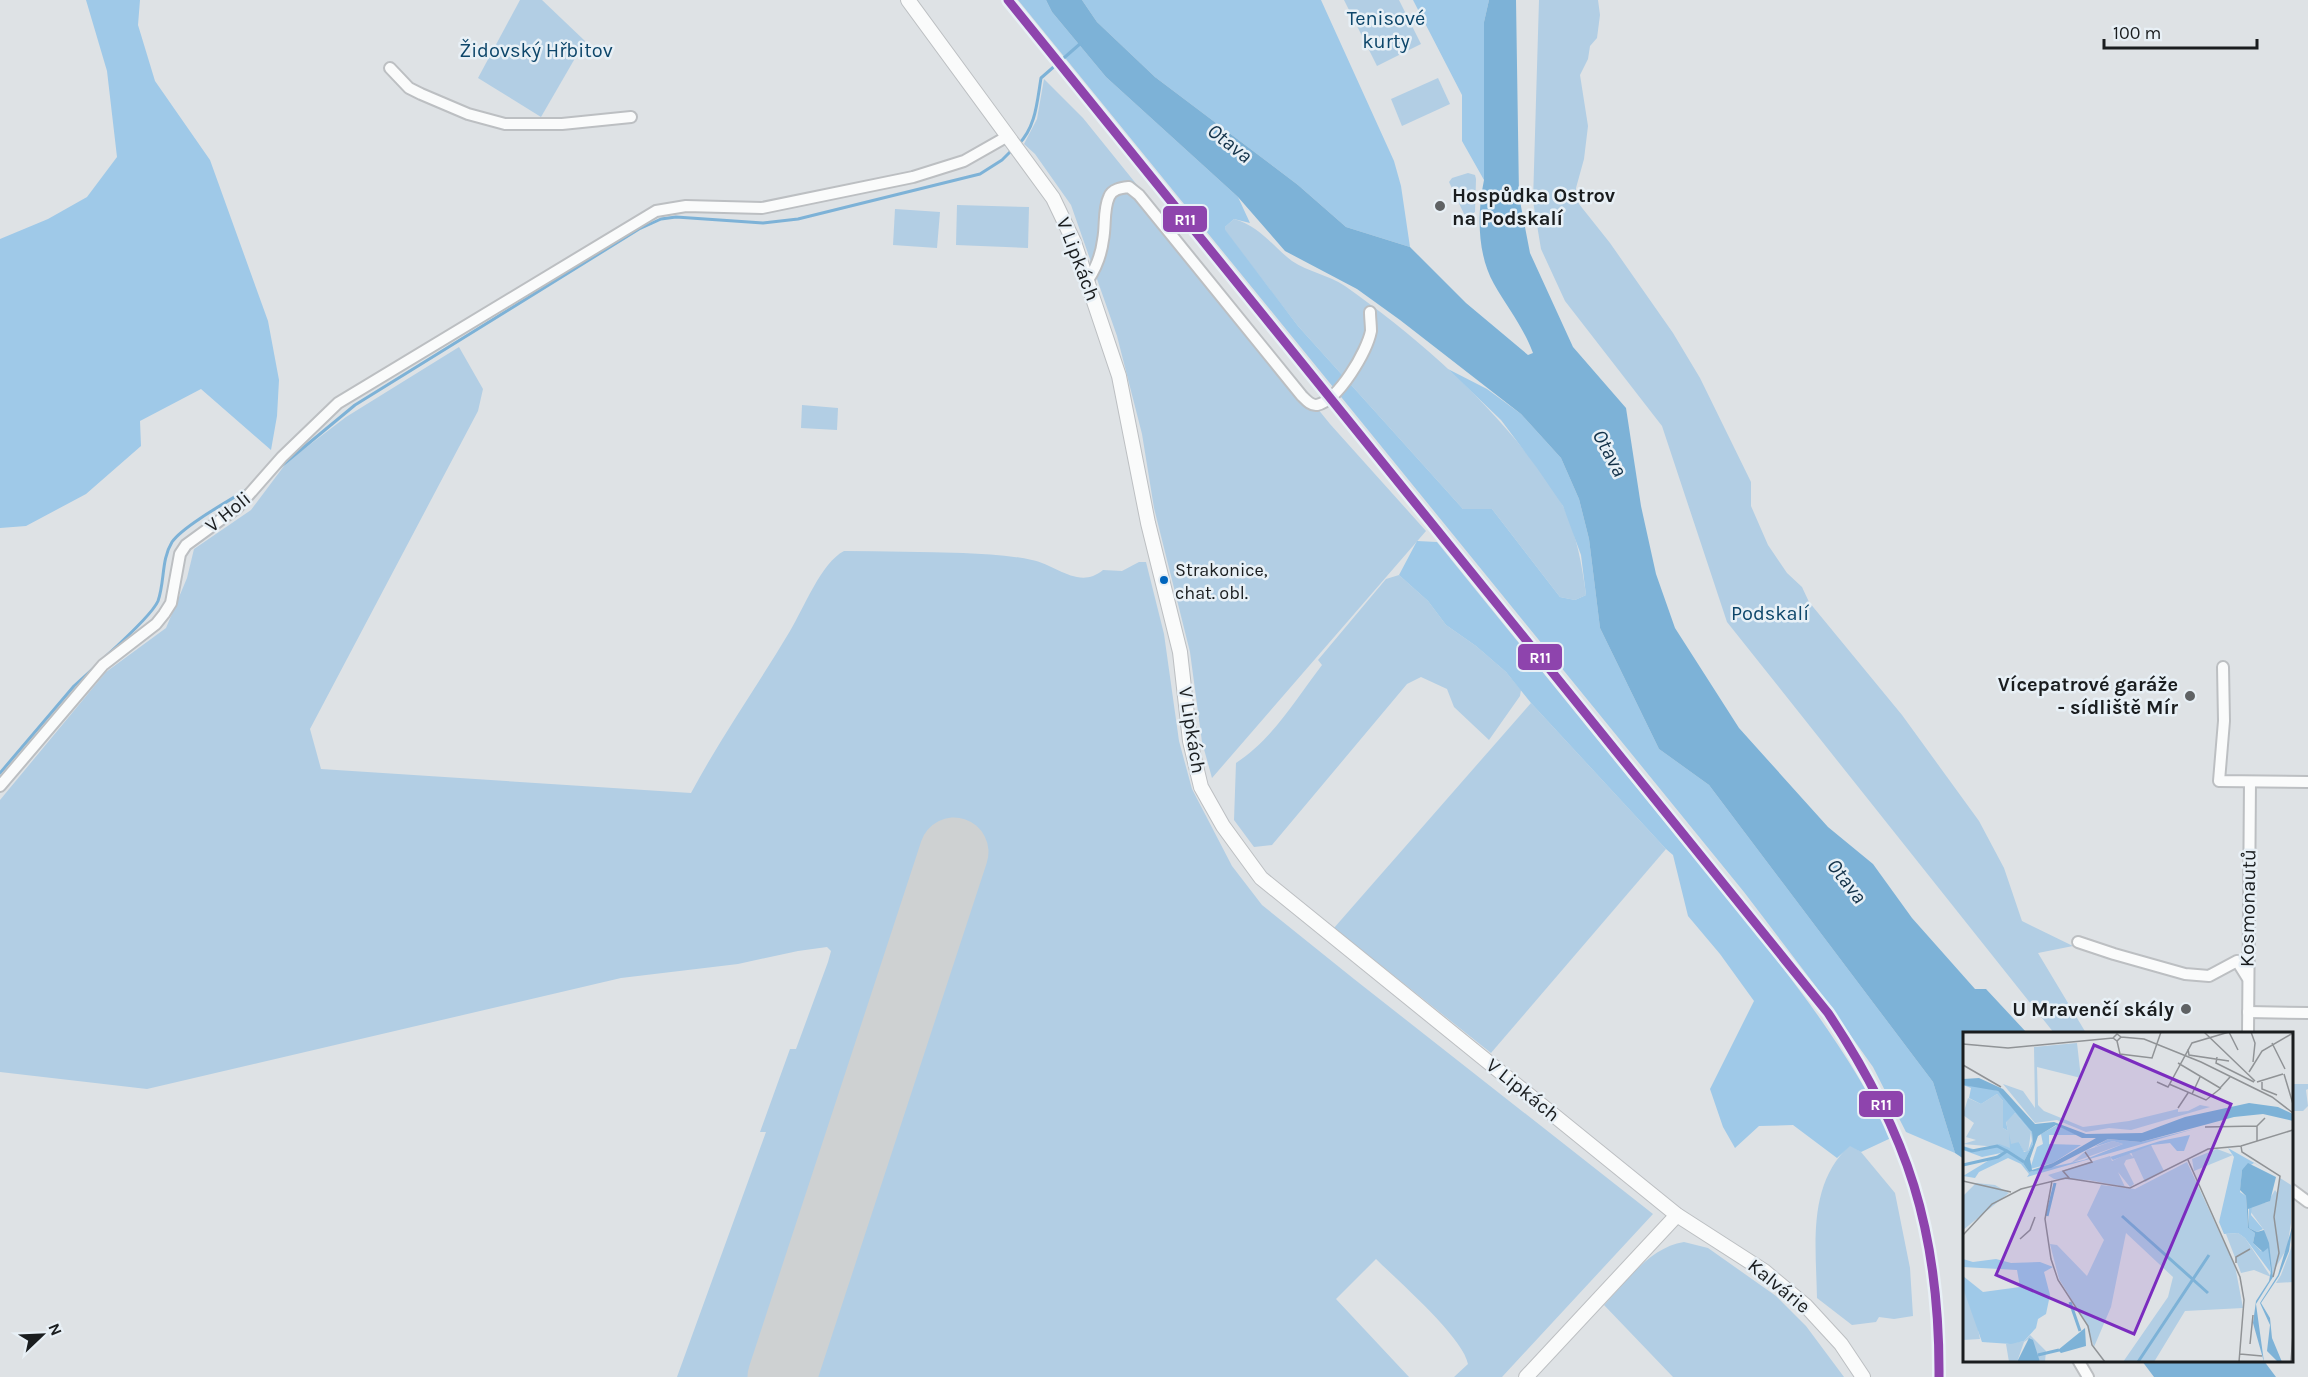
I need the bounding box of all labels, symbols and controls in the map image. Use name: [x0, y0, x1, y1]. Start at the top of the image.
park label: Tenisové kurty: [1347, 7, 1425, 53]
scale bar: [2104, 12, 2257, 50]
text: 100 m: [2113, 22, 2161, 44]
park label: Židovský Hřbitov: [459, 38, 613, 62]
water label: Otava: [1203, 118, 1257, 168]
place label: Hospůdka Ostrov na Podskalí: [1452, 184, 1616, 230]
marker: Hospůdka Ostrov na Podskalí: [1433, 199, 1447, 213]
line badge: R11: [1162, 205, 1208, 233]
text: R11: [1174, 210, 1196, 229]
street label: V Lipkách: [1052, 214, 1104, 304]
water label: Otava: [1588, 425, 1632, 481]
street label: V Holi: [201, 487, 255, 537]
place label: Strakonice, chat. obl.: [1175, 559, 1268, 604]
marker: Strakonice, chat. obl.: [1158, 574, 1170, 586]
park label: Podskalí: [1731, 602, 1809, 625]
line badge: R11: [1517, 643, 1563, 671]
text: R11: [1529, 648, 1551, 667]
place label: Vícepatrové garáže - sídliště Mír: [1998, 673, 2178, 719]
street label: V Lipkách: [1174, 685, 1210, 775]
marker: Vícepatrové garáže - sídliště Mír: [2183, 689, 2197, 703]
street label: Kosmonautů: [2235, 849, 2261, 967]
water label: Otava: [1822, 854, 1872, 908]
place label: U Mravenčí skály: [2012, 998, 2174, 1021]
marker: U Mravenčí skály: [2179, 1002, 2193, 1016]
inset map: [1963, 1032, 2293, 1362]
street label: V Lipkách: [1482, 1053, 1564, 1127]
line badge: R11: [1858, 1090, 1904, 1118]
text: R11: [1870, 1095, 1892, 1114]
street label: Kalvárie: [1743, 1254, 1815, 1318]
north arrow: [12, 1305, 72, 1365]
text: N: [44, 1320, 66, 1338]

